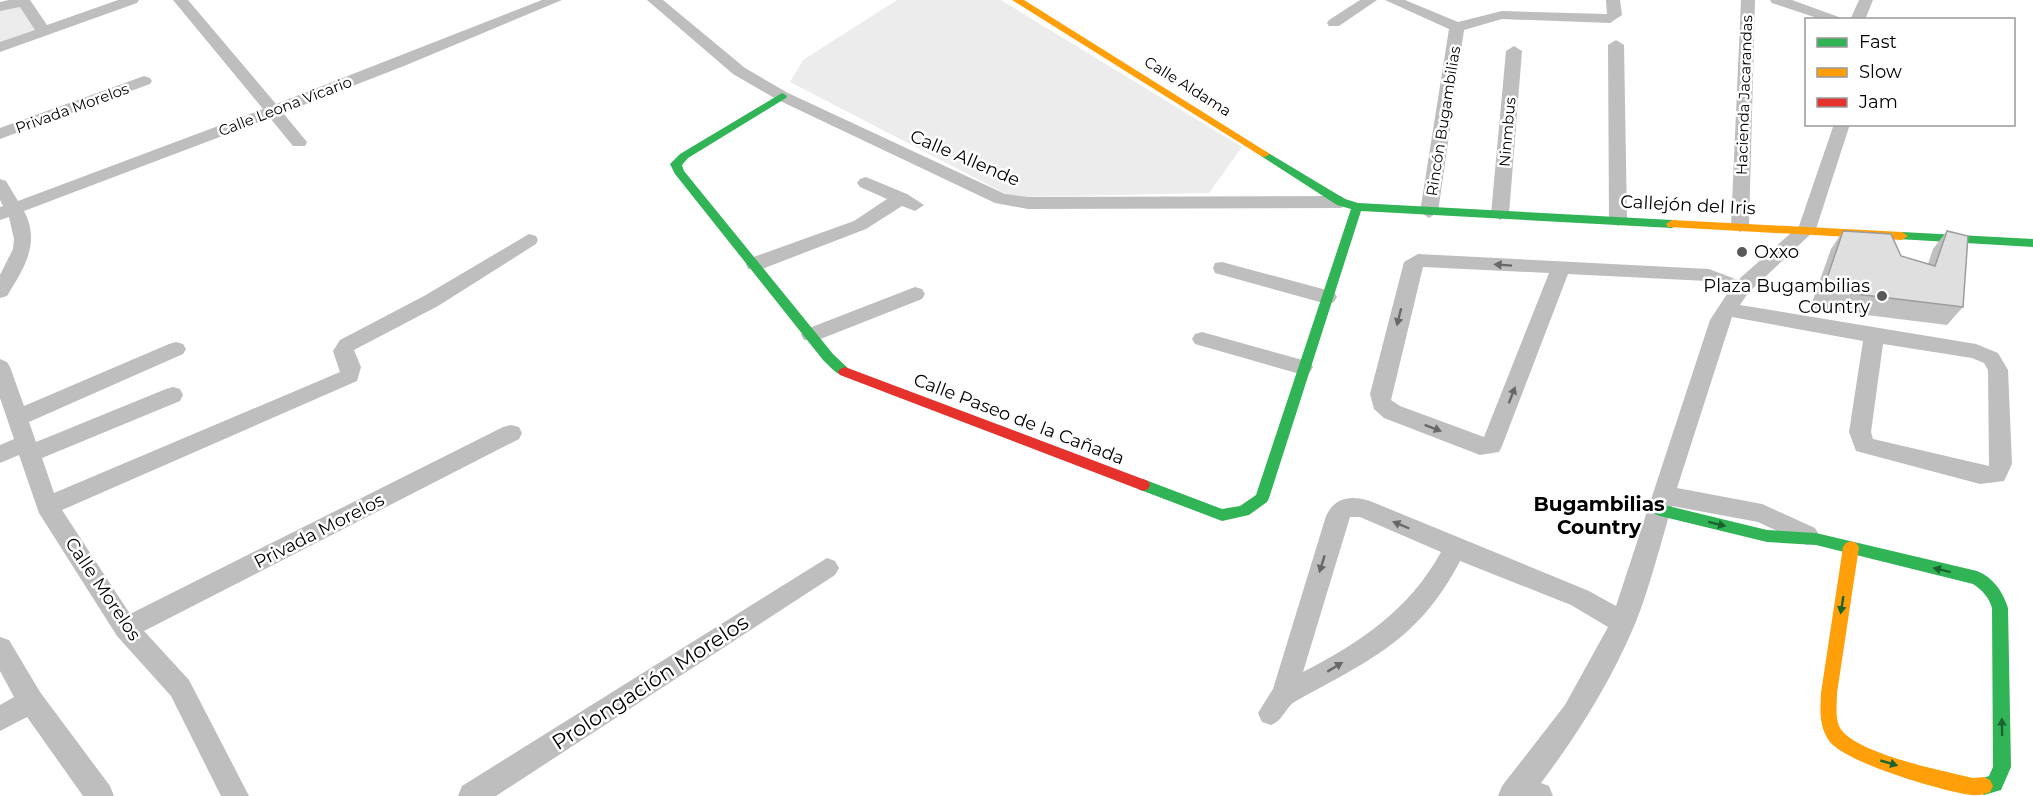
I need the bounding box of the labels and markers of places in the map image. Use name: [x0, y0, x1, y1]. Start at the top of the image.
place label: Oxxo: [1754, 241, 1799, 263]
marker: Oxxo: [1735, 245, 1749, 259]
place label: Plaza Bugambilias Country: [1703, 275, 1870, 318]
marker: Plaza Bugambilias Country: [1875, 289, 1889, 303]

